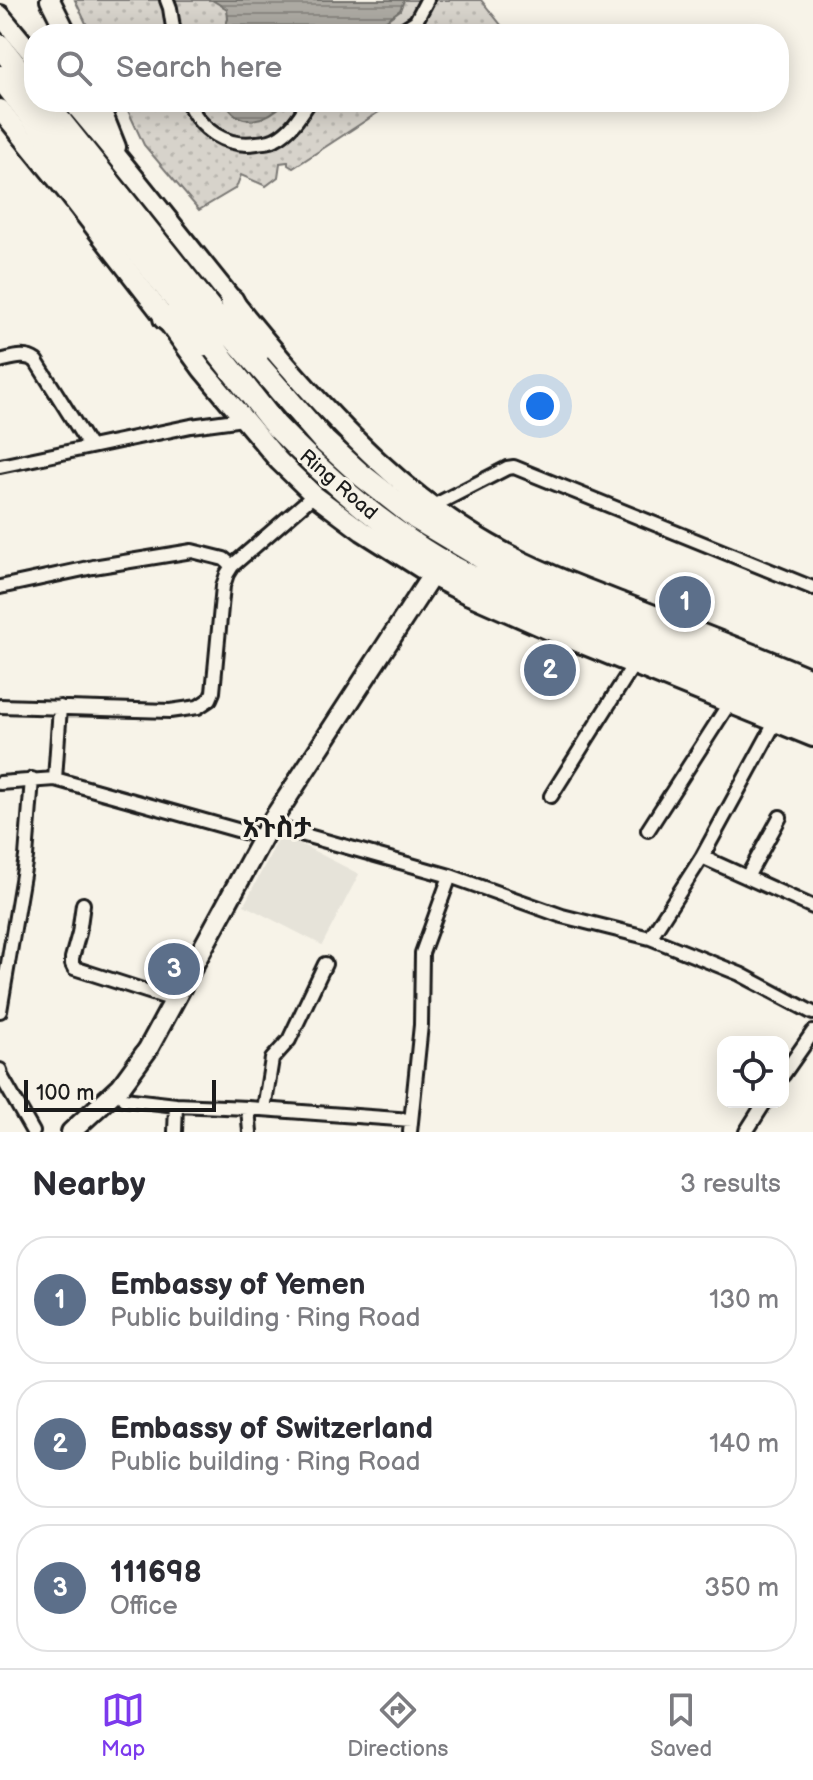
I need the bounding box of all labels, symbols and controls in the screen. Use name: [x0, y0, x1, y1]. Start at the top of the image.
search box: [24, 24, 789, 112]
icon: search: [52, 46, 96, 90]
text: Search here: [116, 50, 282, 86]
your location: [520, 386, 560, 426]
street label: Ring Road: [294, 444, 382, 525]
pin: 1: [659, 572, 711, 632]
pin: 2: [524, 640, 576, 700]
district label: አጉስታ: [242, 812, 312, 845]
pin: 3: [148, 939, 200, 999]
map controls: [717, 1036, 789, 1108]
button: locate: [717, 1036, 789, 1108]
scale bar: [24, 1076, 216, 1112]
text: 100 m: [36, 1080, 95, 1107]
text: Nearby: [32, 1164, 146, 1205]
text: 3 results: [680, 1169, 781, 1200]
text: Embassy of Yemen: [110, 1267, 366, 1303]
text: 1: [55, 1285, 65, 1316]
text: 130 m: [709, 1285, 779, 1316]
text: Public building · Ring Road: [110, 1303, 421, 1334]
text: Embassy of Switzerland: [110, 1411, 433, 1447]
text: 2: [52, 1429, 68, 1460]
text: 140 m: [709, 1429, 779, 1460]
text: Public building · Ring Road: [110, 1447, 421, 1478]
text: 111698: [110, 1555, 202, 1591]
text: 3: [52, 1573, 68, 1604]
text: 350 m: [704, 1573, 779, 1604]
text: Office: [110, 1591, 178, 1622]
tab: Map: [101, 1688, 145, 1763]
tab: Directions: [347, 1688, 448, 1763]
tab: Saved: [650, 1688, 712, 1763]

